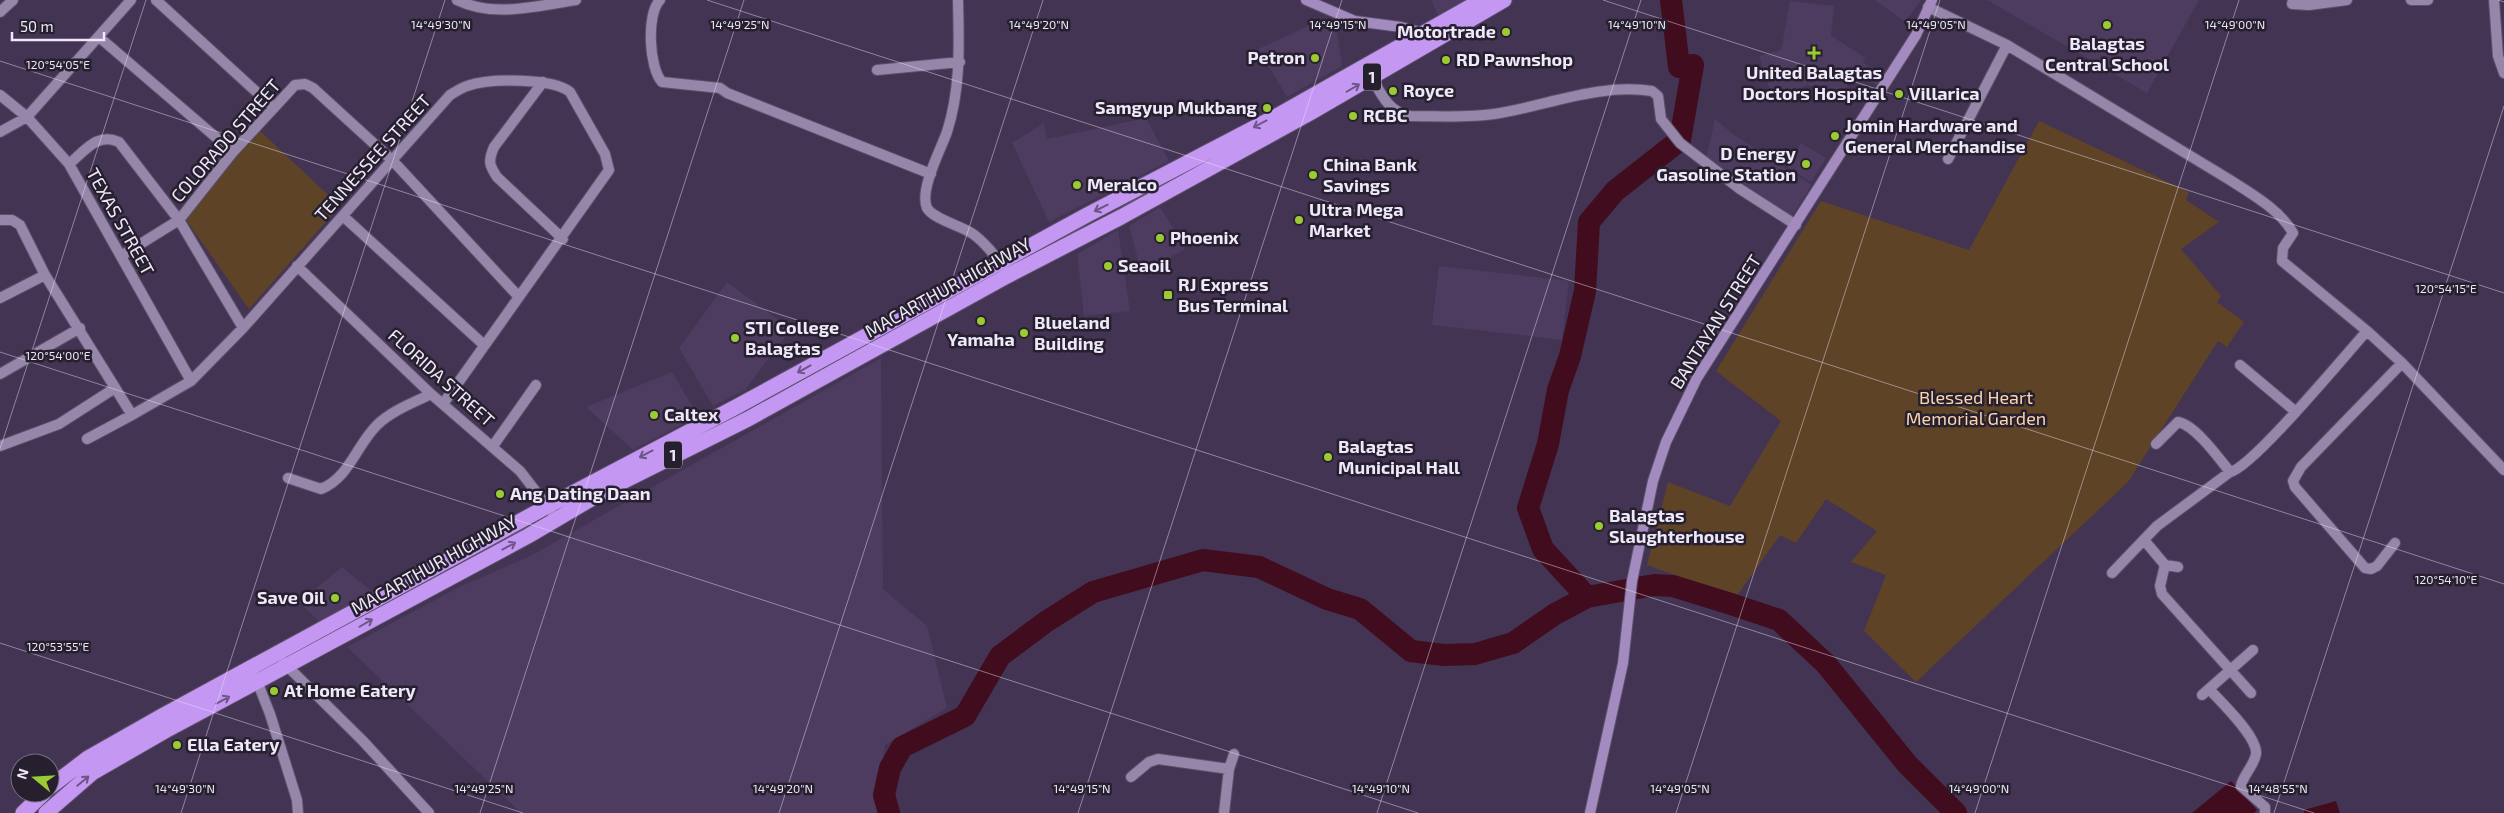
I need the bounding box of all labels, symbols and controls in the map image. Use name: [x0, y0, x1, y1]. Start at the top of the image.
scale bar: [12, 10, 105, 42]
text: 50 m: [20, 17, 54, 35]
text: 14°49'30"N: [411, 17, 471, 31]
text: 14°49'25"N: [710, 17, 770, 31]
text: 14°49'20"N: [1009, 17, 1069, 31]
text: 14°49'15"N: [1309, 17, 1367, 31]
text: 14°49'10"N: [1608, 17, 1666, 31]
text: 14°49'05"N: [1906, 17, 1966, 31]
text: 14°49'00"N: [2205, 17, 2265, 31]
marker: Balagtas Central School: [2101, 19, 2113, 31]
place label: Motortrade: [1397, 20, 1496, 42]
marker: Motortrade: [1500, 26, 1512, 38]
place label: Balagtas Central School: [2045, 32, 2169, 75]
place label: Petron: [1247, 46, 1305, 68]
marker: United Balagtas Doctors Hospital: [1807, 46, 1821, 60]
place label: RD Pawnshop: [1456, 48, 1573, 70]
marker: Petron: [1309, 52, 1321, 64]
marker: RD Pawnshop: [1440, 54, 1452, 66]
text: 120°54'05"E: [26, 57, 90, 71]
place label: United Balagtas Doctors Hospital: [1742, 61, 1886, 104]
road number: 1: [1363, 64, 1381, 90]
street label: COLORADO STREET: [166, 74, 285, 206]
place label: Royce: [1403, 79, 1454, 101]
place label: Villarica: [1909, 82, 1980, 104]
one-way arrow: [1345, 83, 1359, 93]
marker: Royce: [1387, 85, 1399, 97]
marker: Villarica: [1893, 88, 1905, 100]
street label: TENNESSEE STREET: [310, 89, 435, 225]
place label: Samgyup Mukbang: [1095, 96, 1258, 118]
marker: Samgyup Mukbang: [1261, 102, 1273, 114]
place label: RCBC: [1363, 104, 1408, 126]
marker: RCBC: [1347, 110, 1359, 122]
place label: Jomin Hardware and General Merchandise: [1845, 114, 2026, 157]
one-way arrow: [1254, 120, 1268, 130]
marker: Jomin Hardware and General Merchandise: [1829, 130, 1841, 142]
place label: D Energy Gasoline Station: [1656, 142, 1797, 185]
place label: China Bank Savings: [1323, 153, 1417, 196]
marker: D Energy Gasoline Station: [1800, 158, 1812, 170]
street label: TEXAS STREET: [82, 164, 160, 279]
marker: China Bank Savings: [1307, 169, 1319, 181]
place label: Meralco: [1087, 173, 1157, 195]
marker: Meralco: [1071, 179, 1083, 191]
place label: Ultra Mega Market: [1309, 198, 1403, 241]
one-way arrow: [1094, 203, 1109, 213]
marker: Ultra Mega Market: [1293, 214, 1305, 226]
place label: Phoenix: [1170, 226, 1239, 248]
street label: MACARTHUR HIGHWAY: [861, 232, 1035, 342]
marker: Phoenix: [1154, 232, 1166, 244]
street label: BANTAYAN STREET: [1665, 250, 1766, 393]
place label: Seaoil: [1118, 254, 1171, 276]
marker: Seaoil: [1102, 260, 1114, 272]
place label: RJ Express Bus Terminal: [1178, 273, 1288, 316]
text: 120°54'15"E: [2415, 281, 2477, 295]
marker: RJ Express Bus Terminal: [1162, 289, 1174, 301]
place label: Blueland Building: [1034, 311, 1110, 354]
marker: Yamaha: [975, 315, 987, 327]
place label: STI College Balagtas: [745, 316, 839, 359]
street label: FLORIDA STREET: [384, 324, 500, 431]
marker: Blueland Building: [1018, 327, 1030, 339]
place label: Yamaha: [947, 328, 1015, 350]
marker: STI College Balagtas: [729, 332, 741, 344]
text: 120°54'00"E: [26, 348, 91, 362]
one-way arrow: [797, 364, 812, 374]
park label: Blessed Heart Memorial Garden: [1906, 386, 2046, 429]
place label: Caltex: [664, 403, 719, 425]
marker: Caltex: [648, 409, 660, 421]
place label: Balagtas Municipal Hall: [1338, 435, 1460, 478]
road number: 1: [664, 442, 682, 468]
one-way arrow: [639, 450, 654, 459]
marker: Balagtas Municipal Hall: [1322, 451, 1334, 463]
place label: Ang Dating Daan: [510, 482, 651, 504]
marker: Ang Dating Daan: [494, 488, 506, 500]
place label: Balagtas Slaughterhouse: [1609, 504, 1745, 547]
street label: MACARTHUR HIGHWAY: [347, 509, 521, 619]
marker: Balagtas Slaughterhouse: [1593, 520, 1605, 532]
one-way arrow: [501, 540, 516, 550]
text: 120°54'10"E: [2415, 572, 2477, 586]
place label: Save Oil: [257, 586, 325, 608]
marker: Save Oil: [329, 592, 341, 604]
one-way arrow: [359, 618, 374, 628]
text: 120°53'55"E: [27, 639, 90, 653]
place label: At Home Eatery: [284, 679, 417, 701]
marker: At Home Eatery: [268, 685, 280, 697]
one-way arrow: [215, 695, 230, 704]
place label: Ella Eatery: [187, 733, 280, 755]
marker: Ella Eatery: [171, 739, 183, 751]
north arrow: [10, 753, 60, 803]
text: N: [13, 766, 32, 781]
one-way arrow: [76, 776, 89, 787]
text: 14°49'30"N: [155, 781, 215, 795]
text: 14°49'25"N: [454, 781, 514, 795]
text: 14°49'20"N: [753, 781, 813, 795]
text: 14°49'15"N: [1053, 781, 1111, 795]
text: 14°49'10"N: [1352, 781, 1410, 795]
text: 14°49'05"N: [1650, 781, 1710, 795]
text: 14°49'00"N: [1949, 781, 2009, 795]
text: 14°48'55"N: [2248, 781, 2308, 795]

